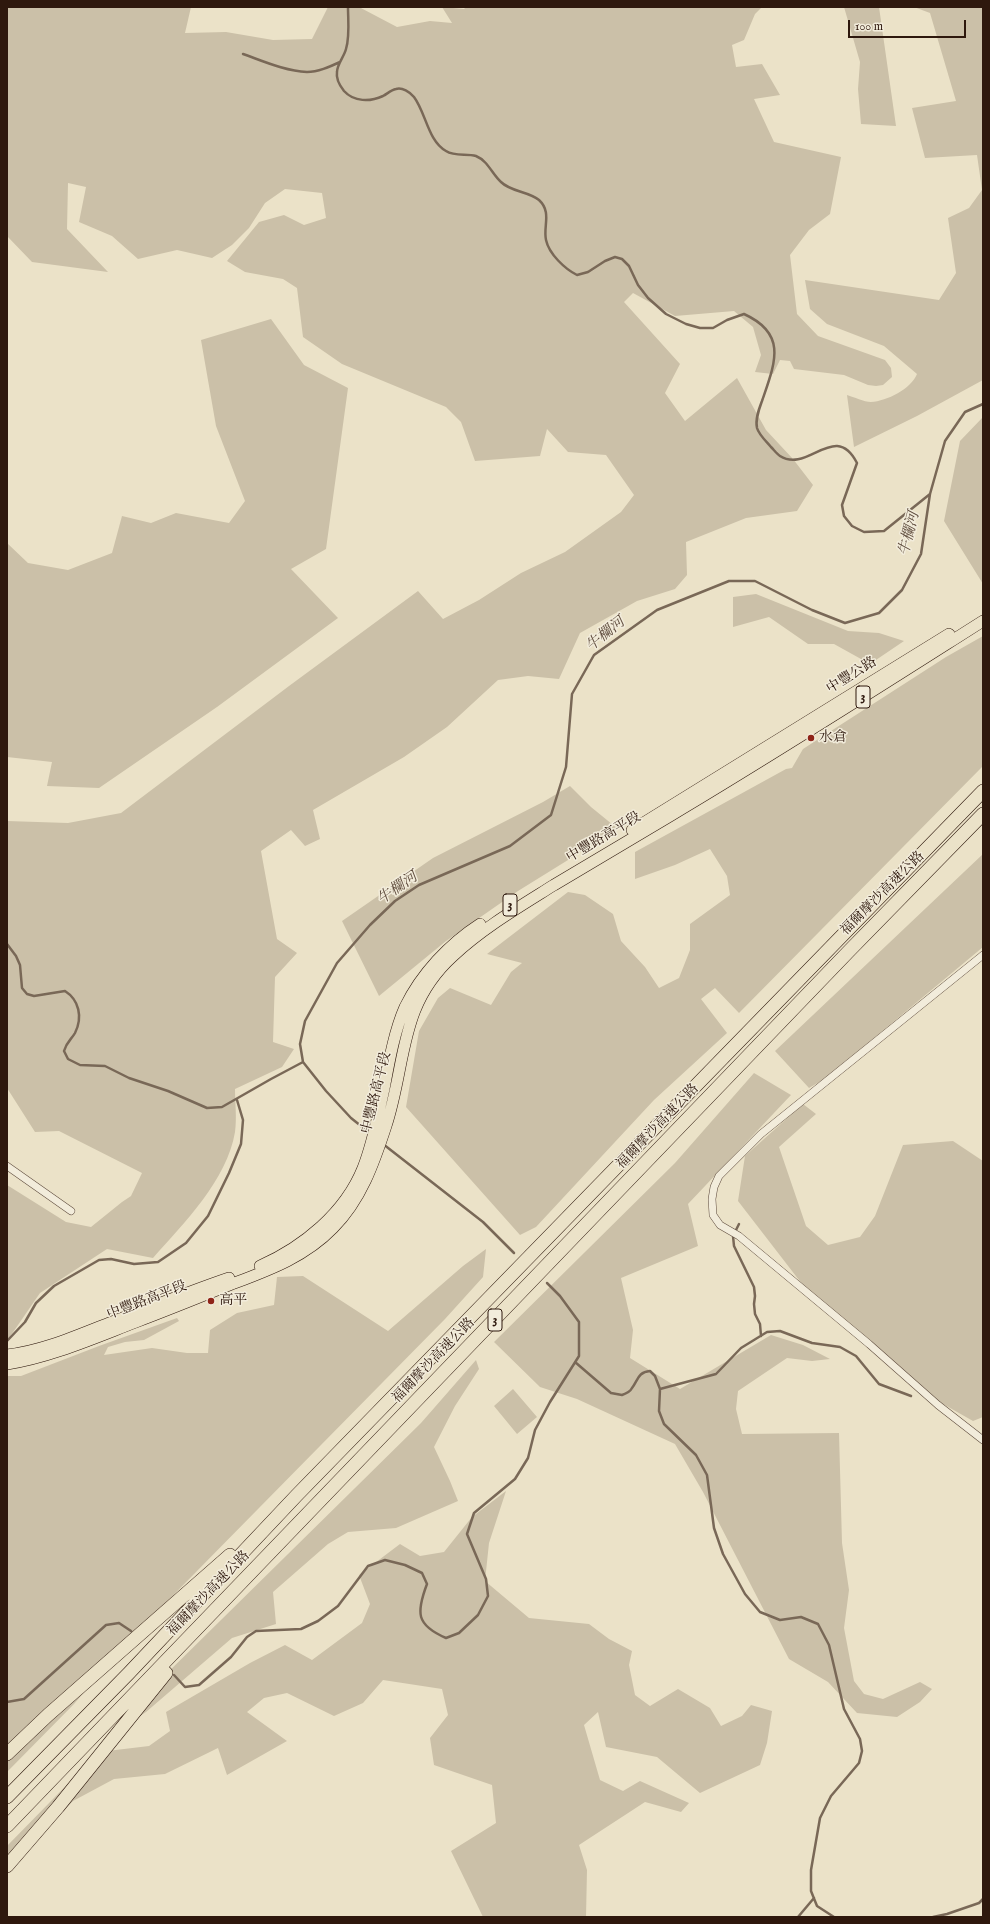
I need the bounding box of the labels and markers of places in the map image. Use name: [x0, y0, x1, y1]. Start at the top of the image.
place label: 水倉: [819, 730, 847, 746]
marker: 水倉: [806, 733, 816, 743]
place label: 高平: [219, 1293, 247, 1309]
marker: 高平: [206, 1296, 216, 1306]

